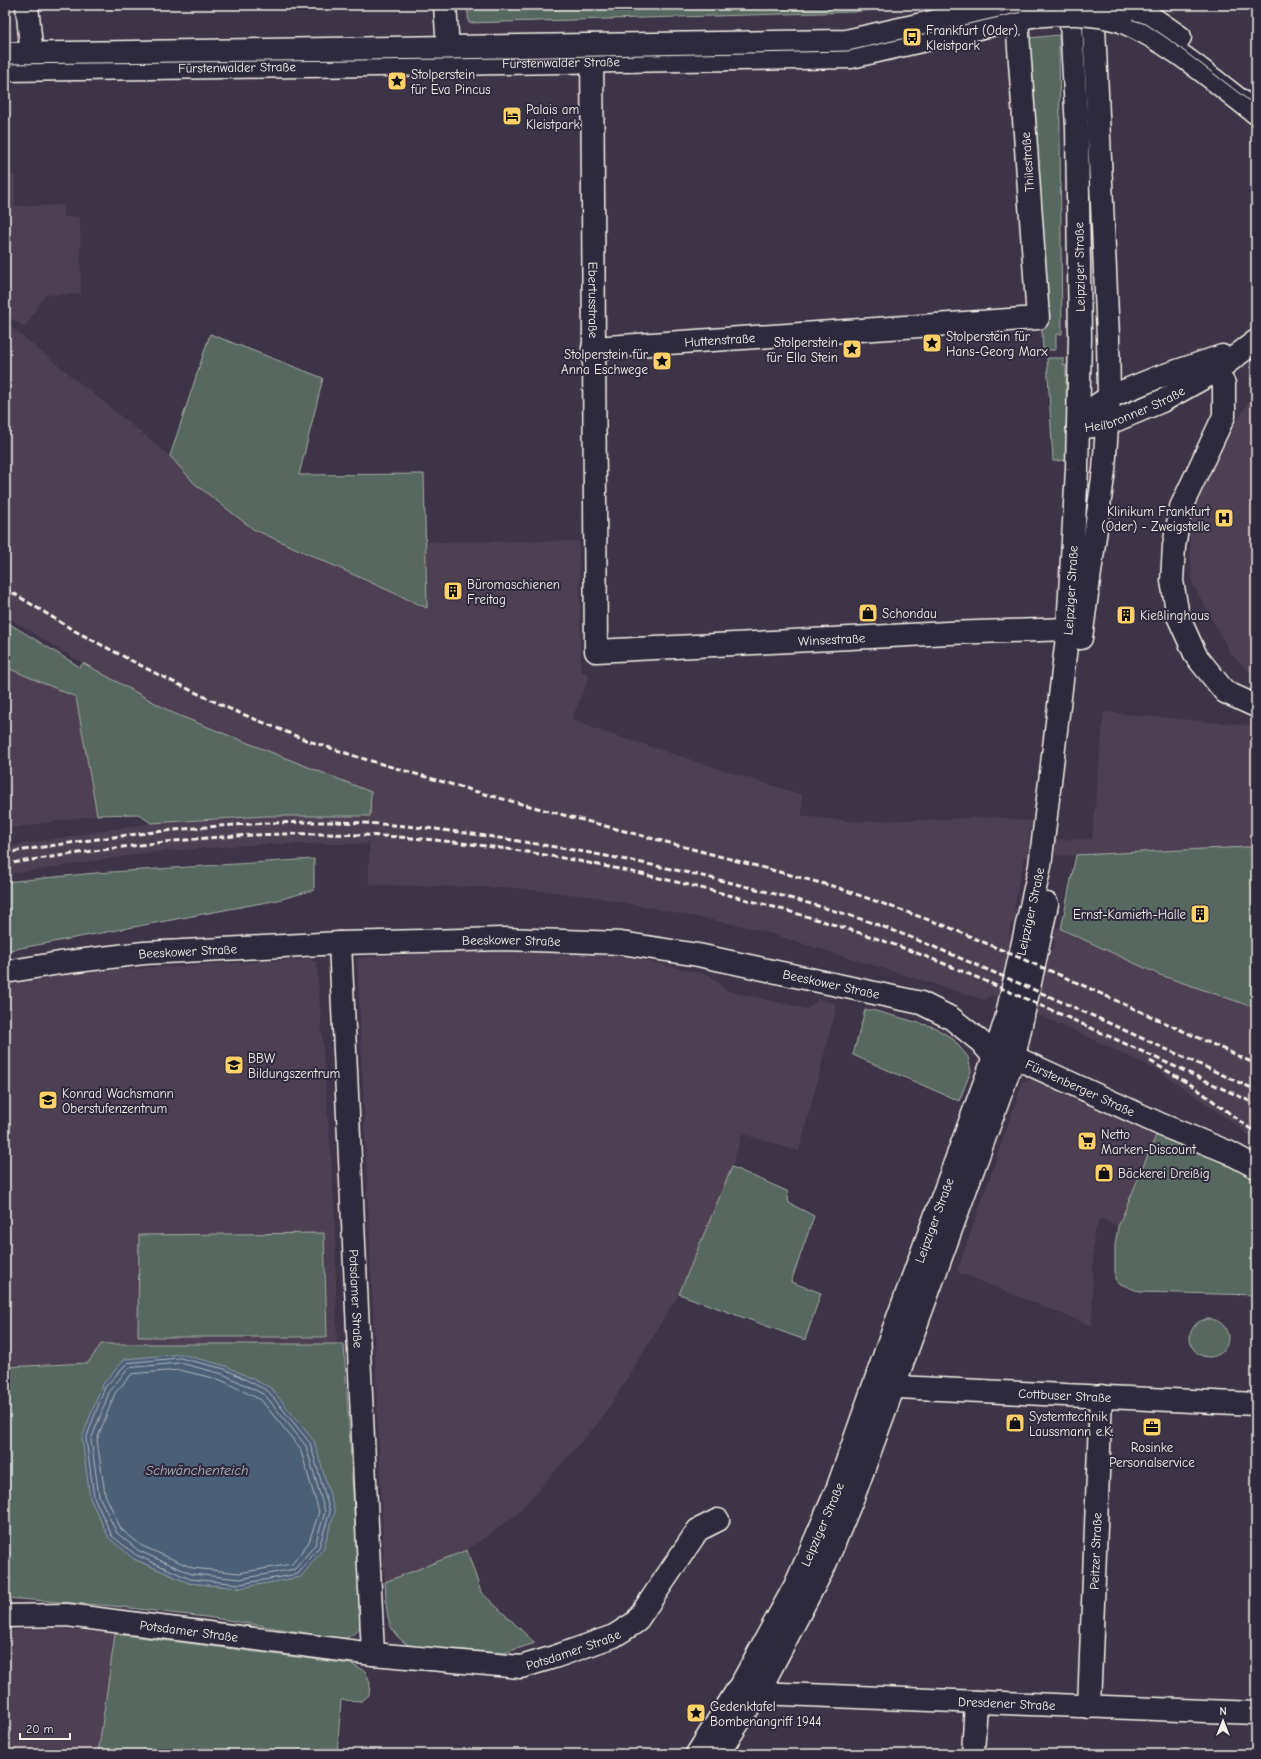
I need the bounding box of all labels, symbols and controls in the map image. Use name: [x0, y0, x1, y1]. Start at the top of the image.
place label: Frankfurt (Oder), Kleistpark: [926, 23, 1020, 53]
bus stop icon: Frankfurt (Oder), Kleistpark: [901, 26, 923, 48]
street label: Fürstenwalder Straße: [502, 54, 620, 71]
street label: Fürstenwalder Straße: [178, 59, 296, 76]
place label: Stolperstein für Eva Pincus: [410, 67, 491, 97]
place icon: Stolperstein für Eva Pincus: [386, 70, 408, 92]
place label: Palais am Kleistpark: [526, 102, 580, 132]
hotel icon: Palais am Kleistpark: [501, 105, 523, 127]
street label: Thilestraße: [1018, 131, 1037, 193]
street label: Leipziger Straße: [1071, 222, 1088, 312]
street label: Ebertusstraße: [585, 262, 601, 339]
place label: Stolperstein für Hans-Georg Marx: [946, 329, 1048, 359]
street label: Huttenstraße: [684, 330, 756, 350]
place icon: Stolperstein für Hans-Georg Marx: [921, 332, 943, 354]
place label: Stolperstein für Ella Stein: [765, 335, 838, 365]
place icon: Stolperstein für Ella Stein: [841, 338, 863, 360]
place label: Stolperstein für Anna Eschwege: [561, 347, 649, 377]
place icon: Stolperstein für Anna Eschwege: [651, 350, 673, 372]
street label: Heilbronner Straße: [1084, 383, 1188, 435]
place label: Klinikum Frankfurt (Oder) - Zweigstelle: [1101, 504, 1211, 534]
hospital icon: Klinikum Frankfurt (Oder) - Zweigstelle: [1213, 507, 1235, 529]
street label: Leipziger Straße: [1060, 545, 1081, 636]
place label: Büromaschienen Freitag: [467, 577, 560, 607]
building icon: Büromaschienen Freitag: [442, 580, 464, 602]
shop icon: Schondau: [857, 602, 879, 624]
building icon: Kießlinghaus: [1115, 604, 1137, 626]
place label: Schondau: [882, 606, 937, 621]
place label: Kießlinghaus: [1140, 608, 1209, 623]
street label: Winsestraße: [798, 630, 866, 649]
street label: Leipziger Straße: [1013, 866, 1048, 957]
building icon: Ernst-Kamieth-Halle: [1189, 903, 1211, 925]
place label: Ernst-Kamieth-Halle: [1073, 907, 1186, 922]
street label: Beeskower Straße: [462, 932, 561, 949]
street label: Beeskower Straße: [137, 941, 238, 962]
street label: Beeskower Straße: [781, 966, 882, 1002]
place label: BBW Bildungszentrum: [248, 1051, 340, 1081]
school or university icon: BBW Bildungszentrum: [223, 1054, 245, 1076]
street label: Fürstenberger Straße: [1023, 1056, 1138, 1120]
place label: Konrad Wachsmann Oberstufenzentrum: [62, 1086, 174, 1116]
school or university icon: Konrad Wachsmann Oberstufenzentrum: [37, 1089, 59, 1111]
place label: Netto Marken-Discount: [1101, 1127, 1197, 1157]
supermarket icon: Netto Marken-Discount: [1076, 1130, 1098, 1152]
shop icon: Bäckerei Dreißig: [1093, 1162, 1115, 1184]
place label: Bäckerei Dreißig: [1118, 1166, 1210, 1181]
street label: Leipziger Straße: [912, 1175, 957, 1265]
street label: Potsdamer Straße: [346, 1249, 366, 1349]
street label: Cottbuser Straße: [1018, 1386, 1112, 1405]
place label: Systemtechnik Laussmann e.K.: [1029, 1409, 1113, 1439]
shop icon: Systemtechnik Laussmann e.K.: [1004, 1412, 1026, 1434]
office icon: Rosinke Personalservice: [1141, 1416, 1163, 1438]
place label: Rosinke Personalservice: [1109, 1440, 1195, 1470]
water label: Schwänchenteich: [146, 1462, 248, 1479]
street label: Leipziger Straße: [798, 1480, 847, 1569]
street label: Peitzer Straße: [1087, 1512, 1105, 1590]
street label: Potsdamer Straße: [139, 1617, 239, 1645]
street label: Potsdamer Straße: [524, 1626, 624, 1673]
street label: Dresdener Straße: [958, 1694, 1056, 1713]
place label: Gedenktafel Bombenangriff 1944: [710, 1699, 821, 1729]
north arrow: [1203, 1701, 1243, 1741]
place icon: Gedenktafel Bombenangriff 1944: [685, 1702, 707, 1724]
text: N: [1219, 1705, 1227, 1718]
scale bar: [20, 1715, 70, 1741]
text: 20 m: [26, 1722, 54, 1736]

